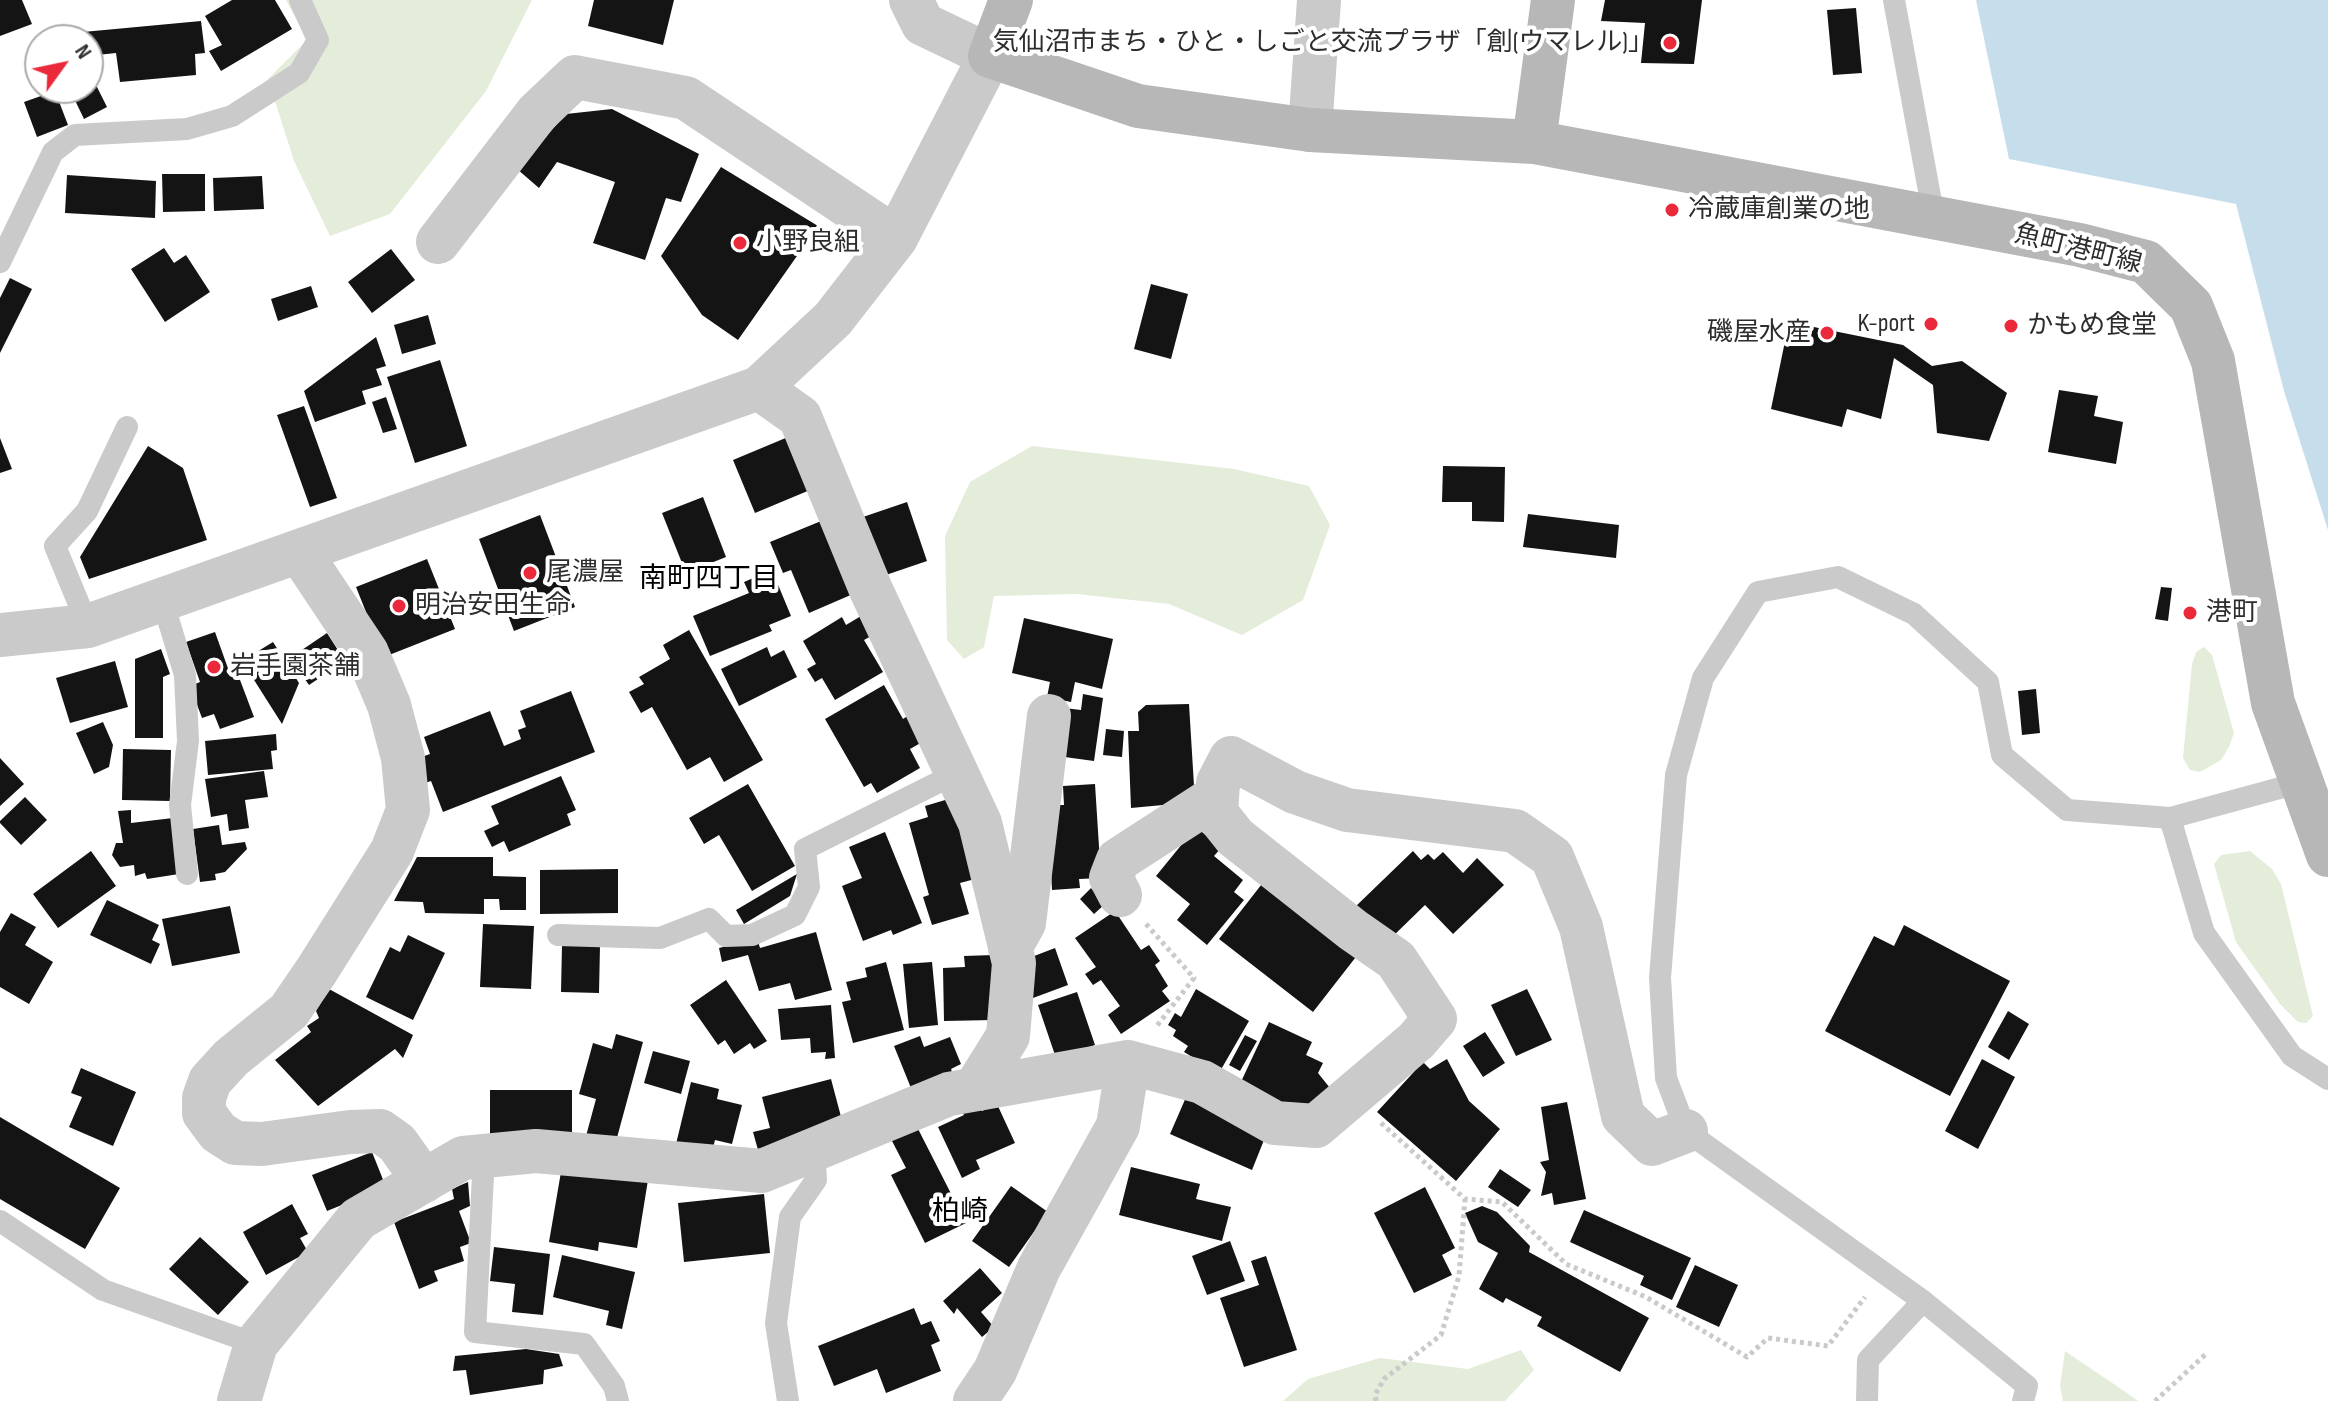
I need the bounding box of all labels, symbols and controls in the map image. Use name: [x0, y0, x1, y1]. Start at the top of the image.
north arrow: [24, 24, 104, 104]
place label: 気仙沼市まち・ひと・しごと交流プラザ「創(ウマレル)」: [993, 27, 1654, 59]
marker: 気仙沼市まち・ひと・しごと交流プラザ「創(ウマレル)」: [1661, 34, 1679, 52]
text: N: [68, 39, 97, 64]
place label: 冷蔵庫創業の地: [1688, 194, 1870, 226]
marker: 冷蔵庫創業の地: [1663, 201, 1681, 219]
street label: 魚町港町線: [2011, 219, 2145, 281]
place label: 小野良組: [756, 227, 860, 259]
marker: 小野良組: [731, 234, 749, 252]
place label: K-port: [1857, 308, 1915, 340]
place label: かもめ食堂: [2027, 310, 2157, 342]
marker: K-port: [1922, 315, 1940, 333]
place label: 磯屋水産: [1707, 317, 1811, 349]
marker: かもめ食堂: [2002, 317, 2020, 335]
marker: 磯屋水産: [1818, 324, 1836, 342]
place label: 尾濃屋: [546, 557, 624, 589]
district label: 南町四丁目: [639, 563, 779, 597]
marker: 尾濃屋: [521, 564, 539, 582]
place label: 明治安田生命: [415, 590, 571, 622]
marker: 明治安田生命: [390, 597, 408, 615]
place label: 港町: [2206, 597, 2258, 629]
marker: 港町: [2181, 604, 2199, 622]
place label: 岩手園茶舗: [230, 651, 360, 683]
marker: 岩手園茶舗: [205, 658, 223, 676]
district label: 柏崎: [932, 1196, 988, 1230]

